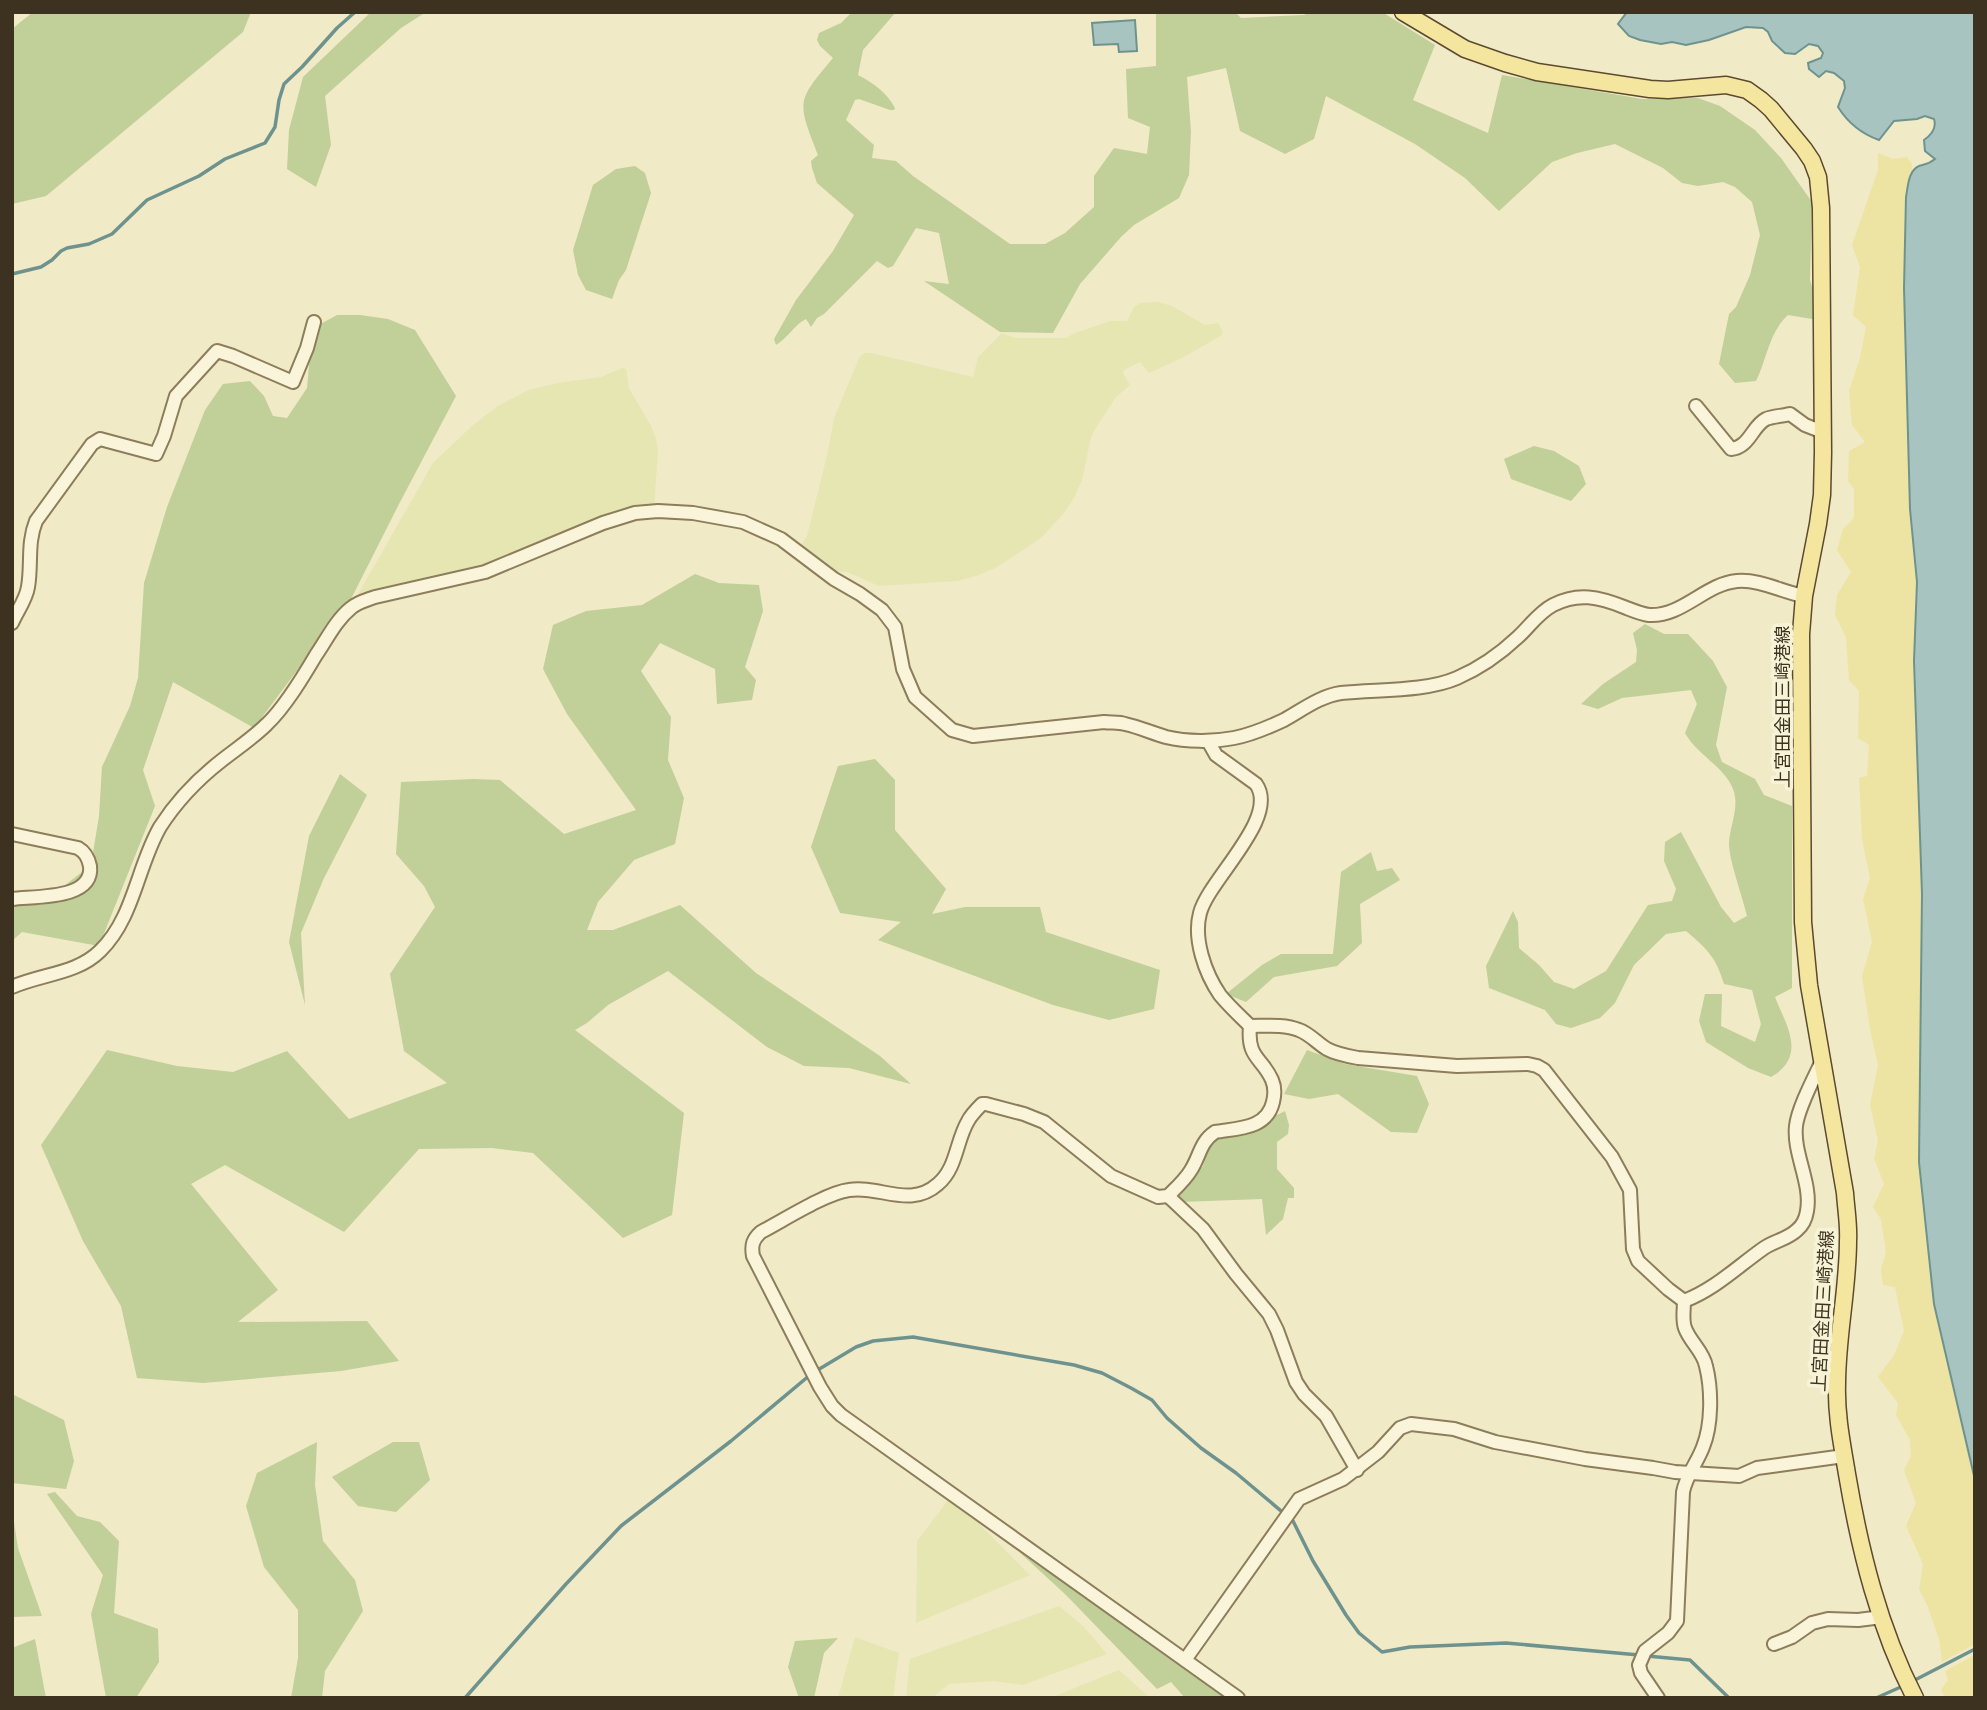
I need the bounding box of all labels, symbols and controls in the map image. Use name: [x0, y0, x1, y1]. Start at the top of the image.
street label: 上宮田金田三崎港線: [1768, 626, 1794, 788]
street label: 上宮田金田三崎港線: [1804, 1229, 1838, 1392]

